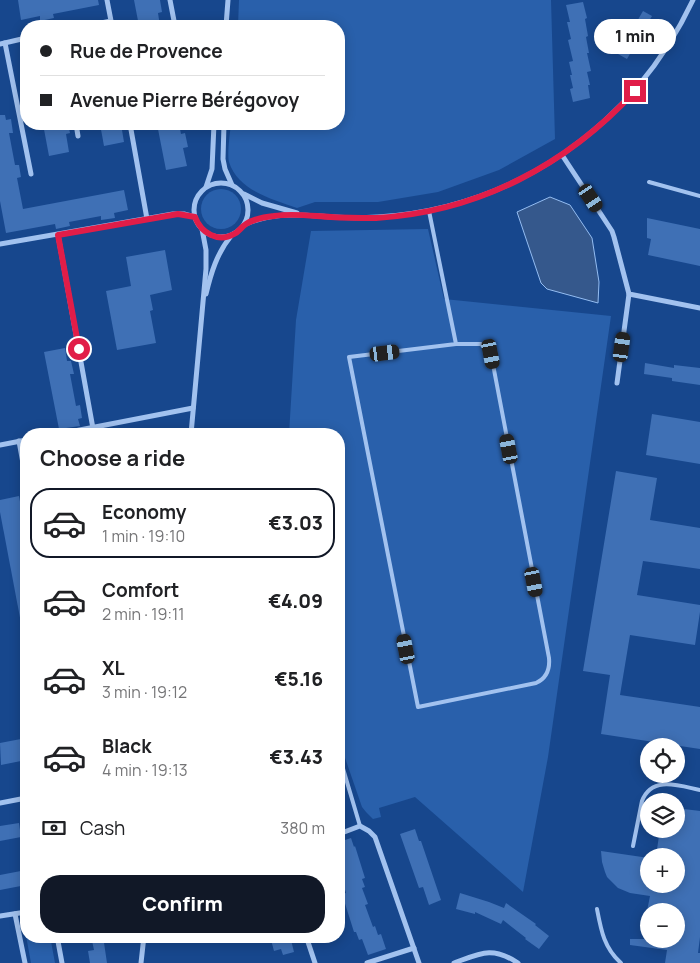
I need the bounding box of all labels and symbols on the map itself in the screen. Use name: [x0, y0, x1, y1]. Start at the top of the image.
callout: 1 min: [594, 18, 676, 54]
route end: [624, 80, 646, 102]
car: [576, 181, 605, 215]
car: [612, 331, 631, 363]
route start: [68, 338, 90, 360]
car: [480, 338, 501, 370]
car: [369, 344, 400, 362]
car: [498, 433, 519, 465]
car: [523, 566, 544, 598]
car: [395, 633, 416, 665]

